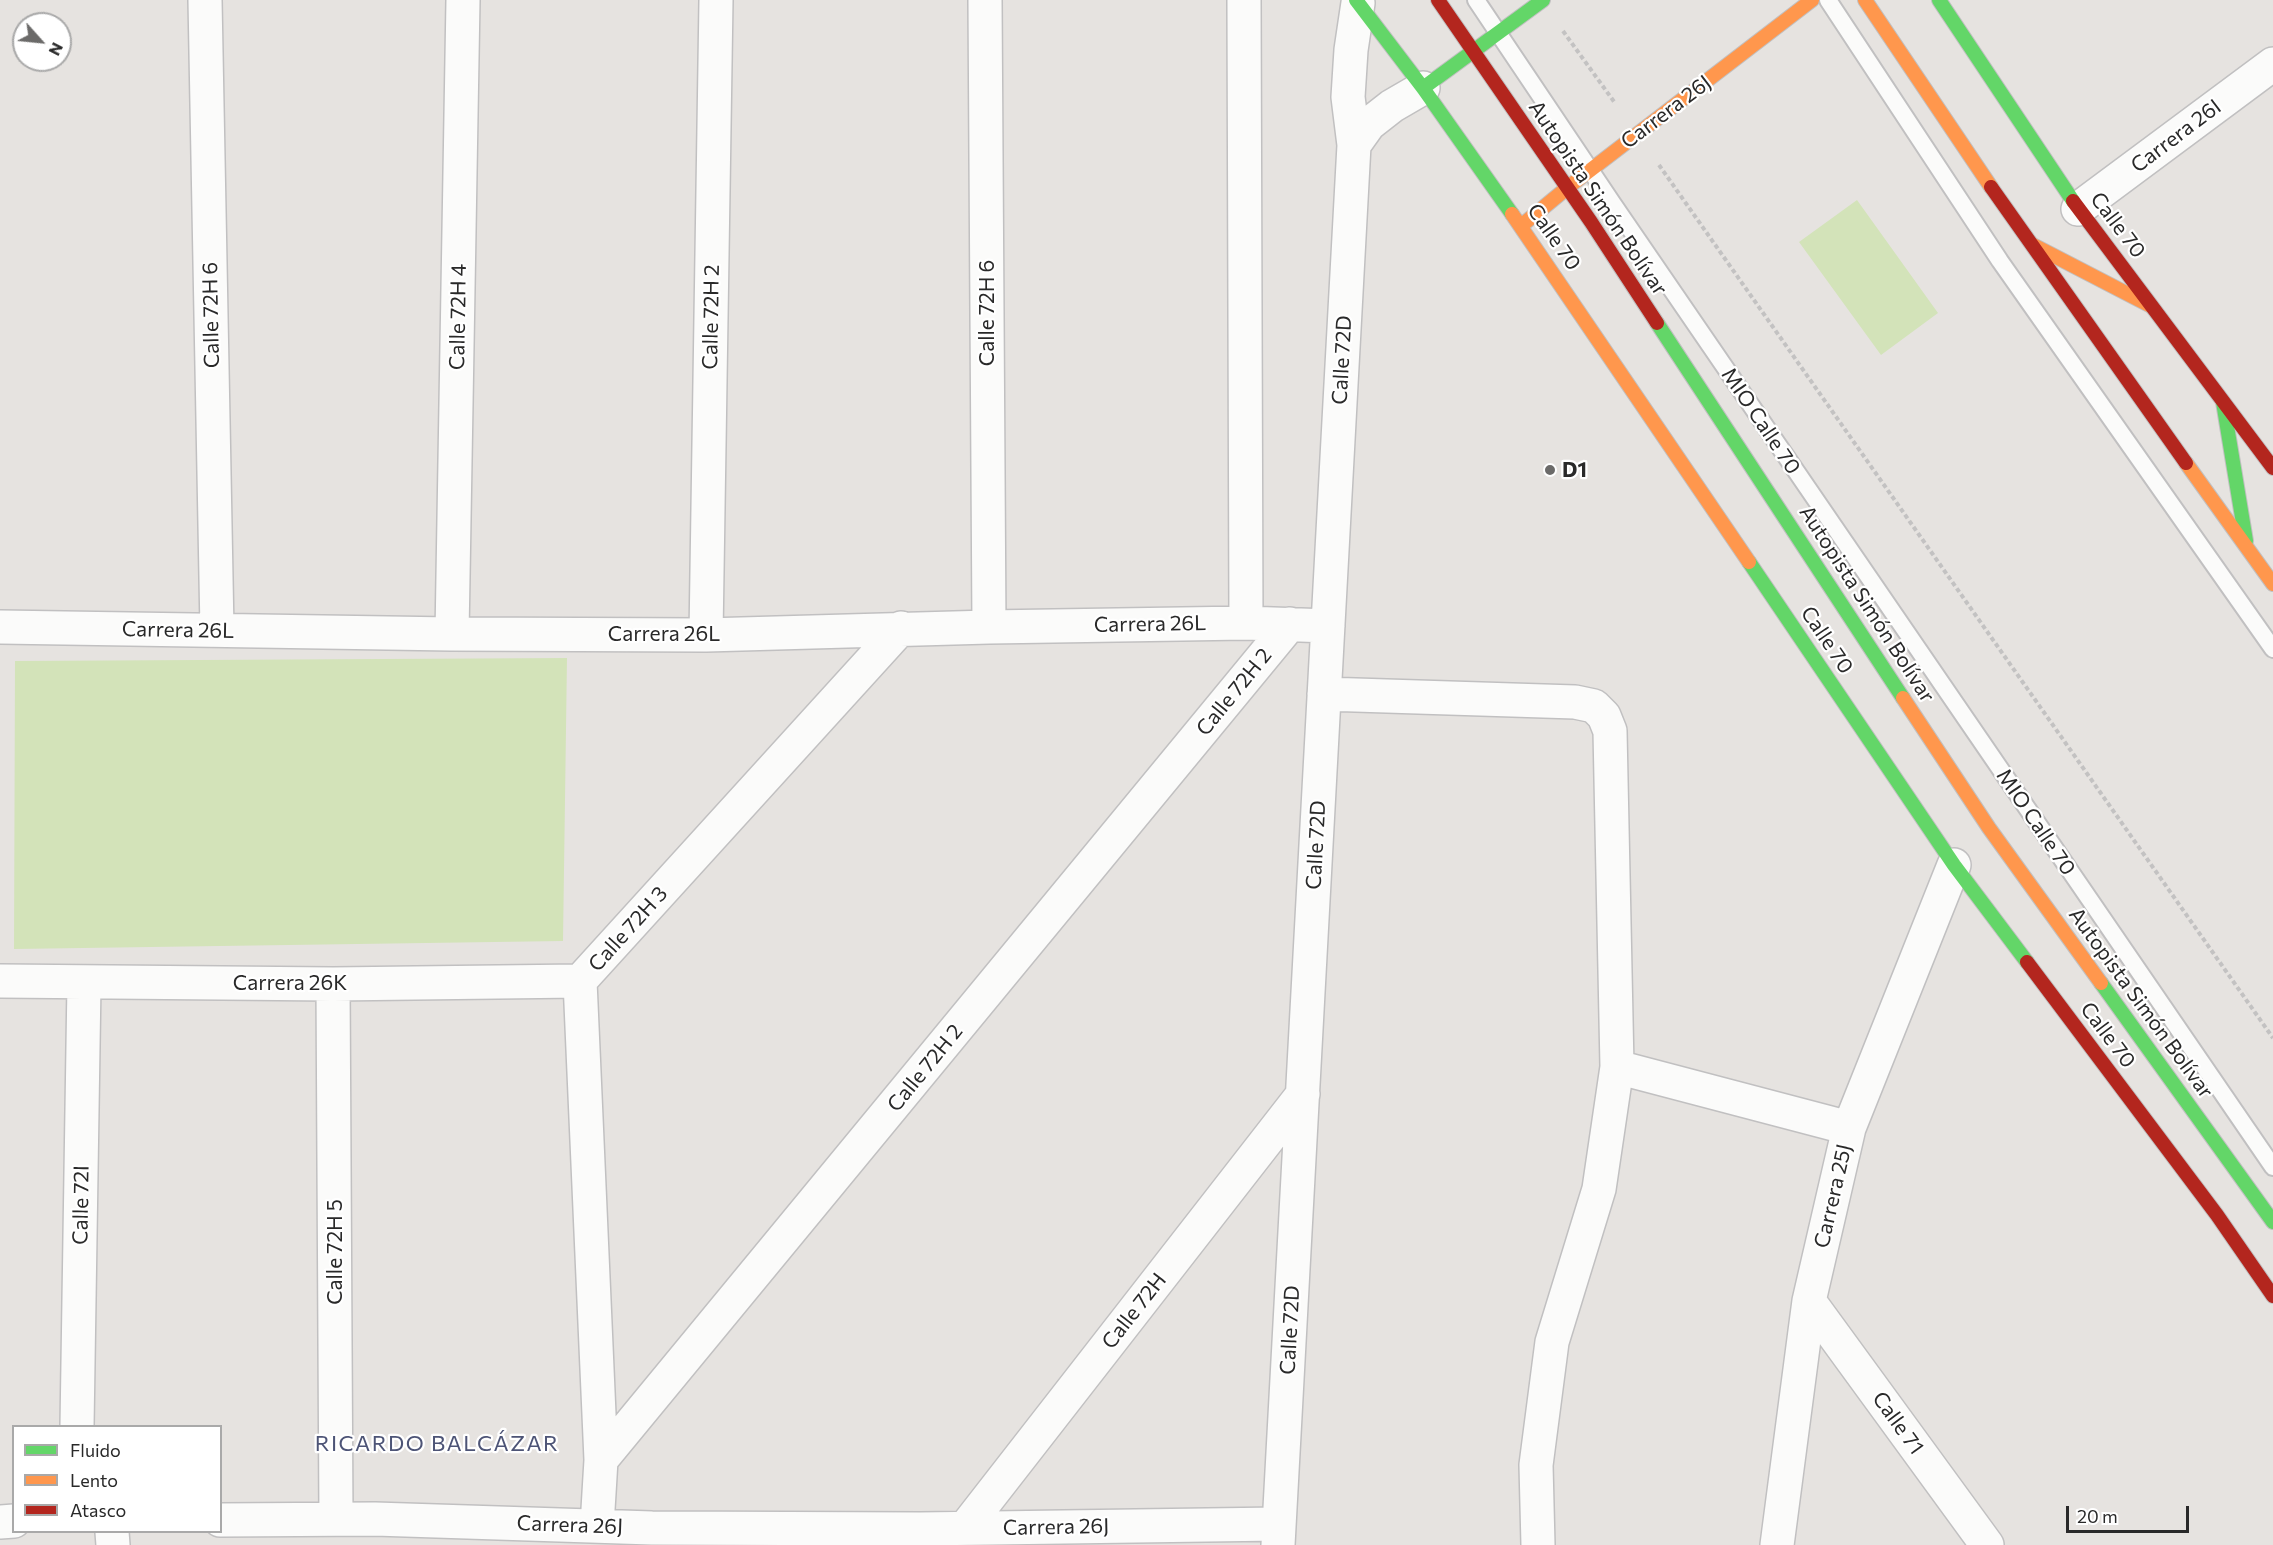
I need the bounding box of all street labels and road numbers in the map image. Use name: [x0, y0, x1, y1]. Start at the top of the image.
street label: Carrera 26J: [1616, 70, 1716, 154]
street label: Carrera 26I: [2126, 94, 2226, 178]
street label: Autopista Simón Bolívar: [1523, 96, 1673, 300]
street label: Calle 70: [2085, 187, 2151, 263]
street label: Calle 70: [1522, 199, 1586, 275]
street label: Calle 72H 6: [974, 260, 1000, 366]
street label: Calle 72H 6: [197, 262, 225, 368]
street label: Calle 72H 4: [444, 264, 472, 370]
street label: Calle 72H 2: [697, 264, 725, 370]
street label: Calle 72D: [1327, 315, 1357, 405]
street label: MIO Calle 70: [1716, 363, 1806, 479]
street label: Autopista Simón Bolívar: [1794, 501, 1940, 707]
street label: Calle 70: [1795, 602, 1859, 678]
street label: Carrera 26L: [1094, 610, 1206, 638]
street label: Carrera 26L: [122, 616, 234, 644]
street label: Carrera 26L: [608, 621, 720, 647]
street label: Calle 72H 2: [1191, 643, 1277, 741]
street label: MIO Calle 70: [1991, 764, 2081, 880]
street label: Calle 72D: [1301, 800, 1331, 890]
street label: Calle 72H 3: [583, 881, 673, 977]
street label: Autopista Simón Bolívar: [2063, 903, 2219, 1103]
street label: Carrera 26K: [233, 970, 347, 996]
street label: Calle 70: [2075, 997, 2141, 1073]
street label: Calle 72H 2: [882, 1019, 968, 1117]
street label: Carrera 25J: [1809, 1142, 1857, 1250]
street label: Calle 72I: [68, 1165, 94, 1245]
street label: Calle 72H 5: [322, 1199, 348, 1305]
street label: Calle 72H: [1096, 1268, 1172, 1354]
street label: Calle 72D: [1275, 1285, 1305, 1375]
street label: Calle 71: [1867, 1387, 1929, 1459]
street label: Carrera 26J: [516, 1511, 624, 1539]
street label: Carrera 26J: [1003, 1513, 1109, 1541]

